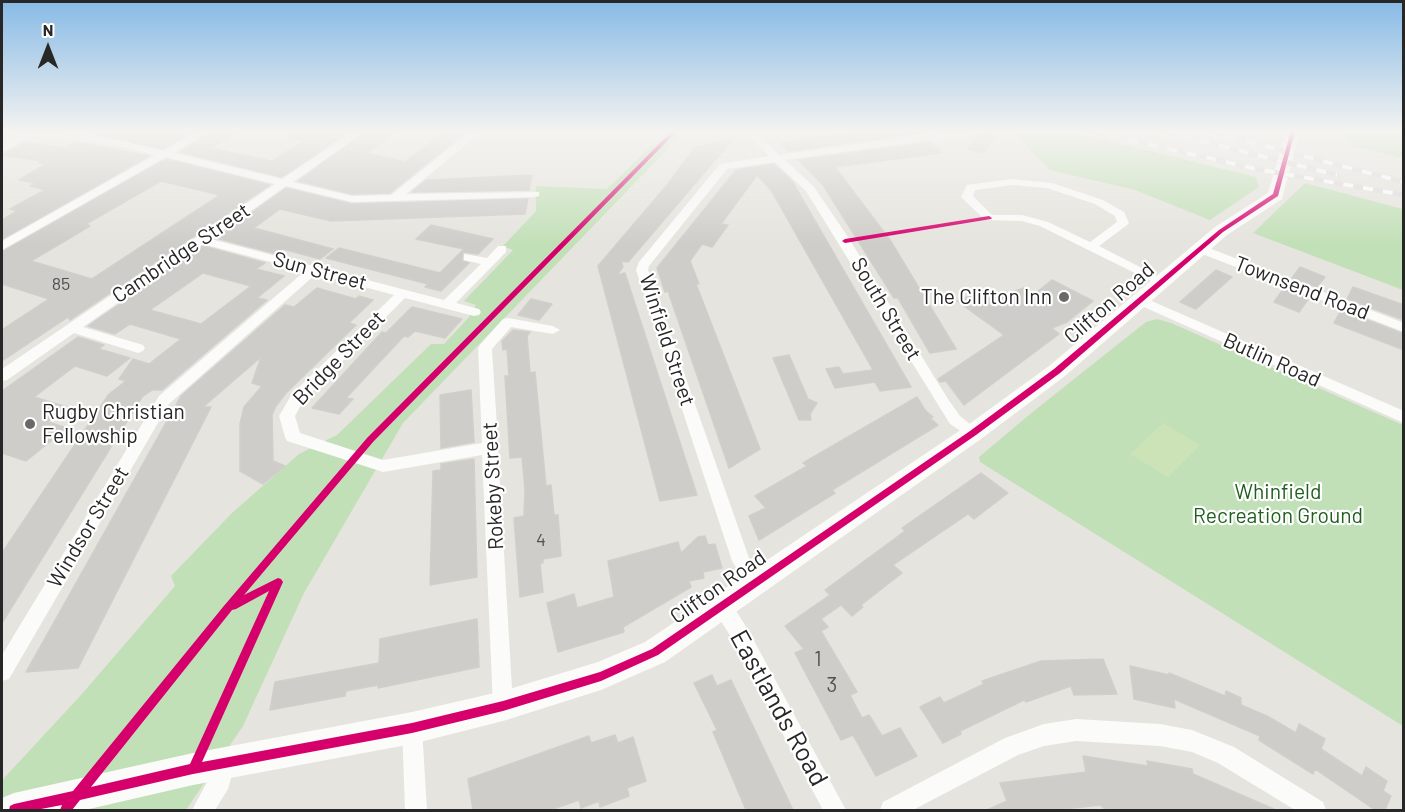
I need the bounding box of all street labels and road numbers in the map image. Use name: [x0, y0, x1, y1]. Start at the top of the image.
street label: Cambridge Street: [107, 198, 255, 308]
street label: Sun Street: [270, 246, 370, 296]
street label: Townsend Road: [1231, 251, 1373, 325]
street label: South Street: [845, 253, 927, 365]
street label: Clifton Road: [1059, 257, 1159, 349]
street label: Winfield Street: [634, 271, 700, 409]
street label: Bridge Street: [288, 306, 390, 410]
street label: Butlin Road: [1219, 327, 1325, 393]
street label: Rokeby Street: [477, 421, 509, 551]
street label: Windsor Street: [42, 462, 134, 592]
street label: Clifton Road: [665, 545, 771, 629]
street label: Eastlands Road: [723, 625, 835, 791]

